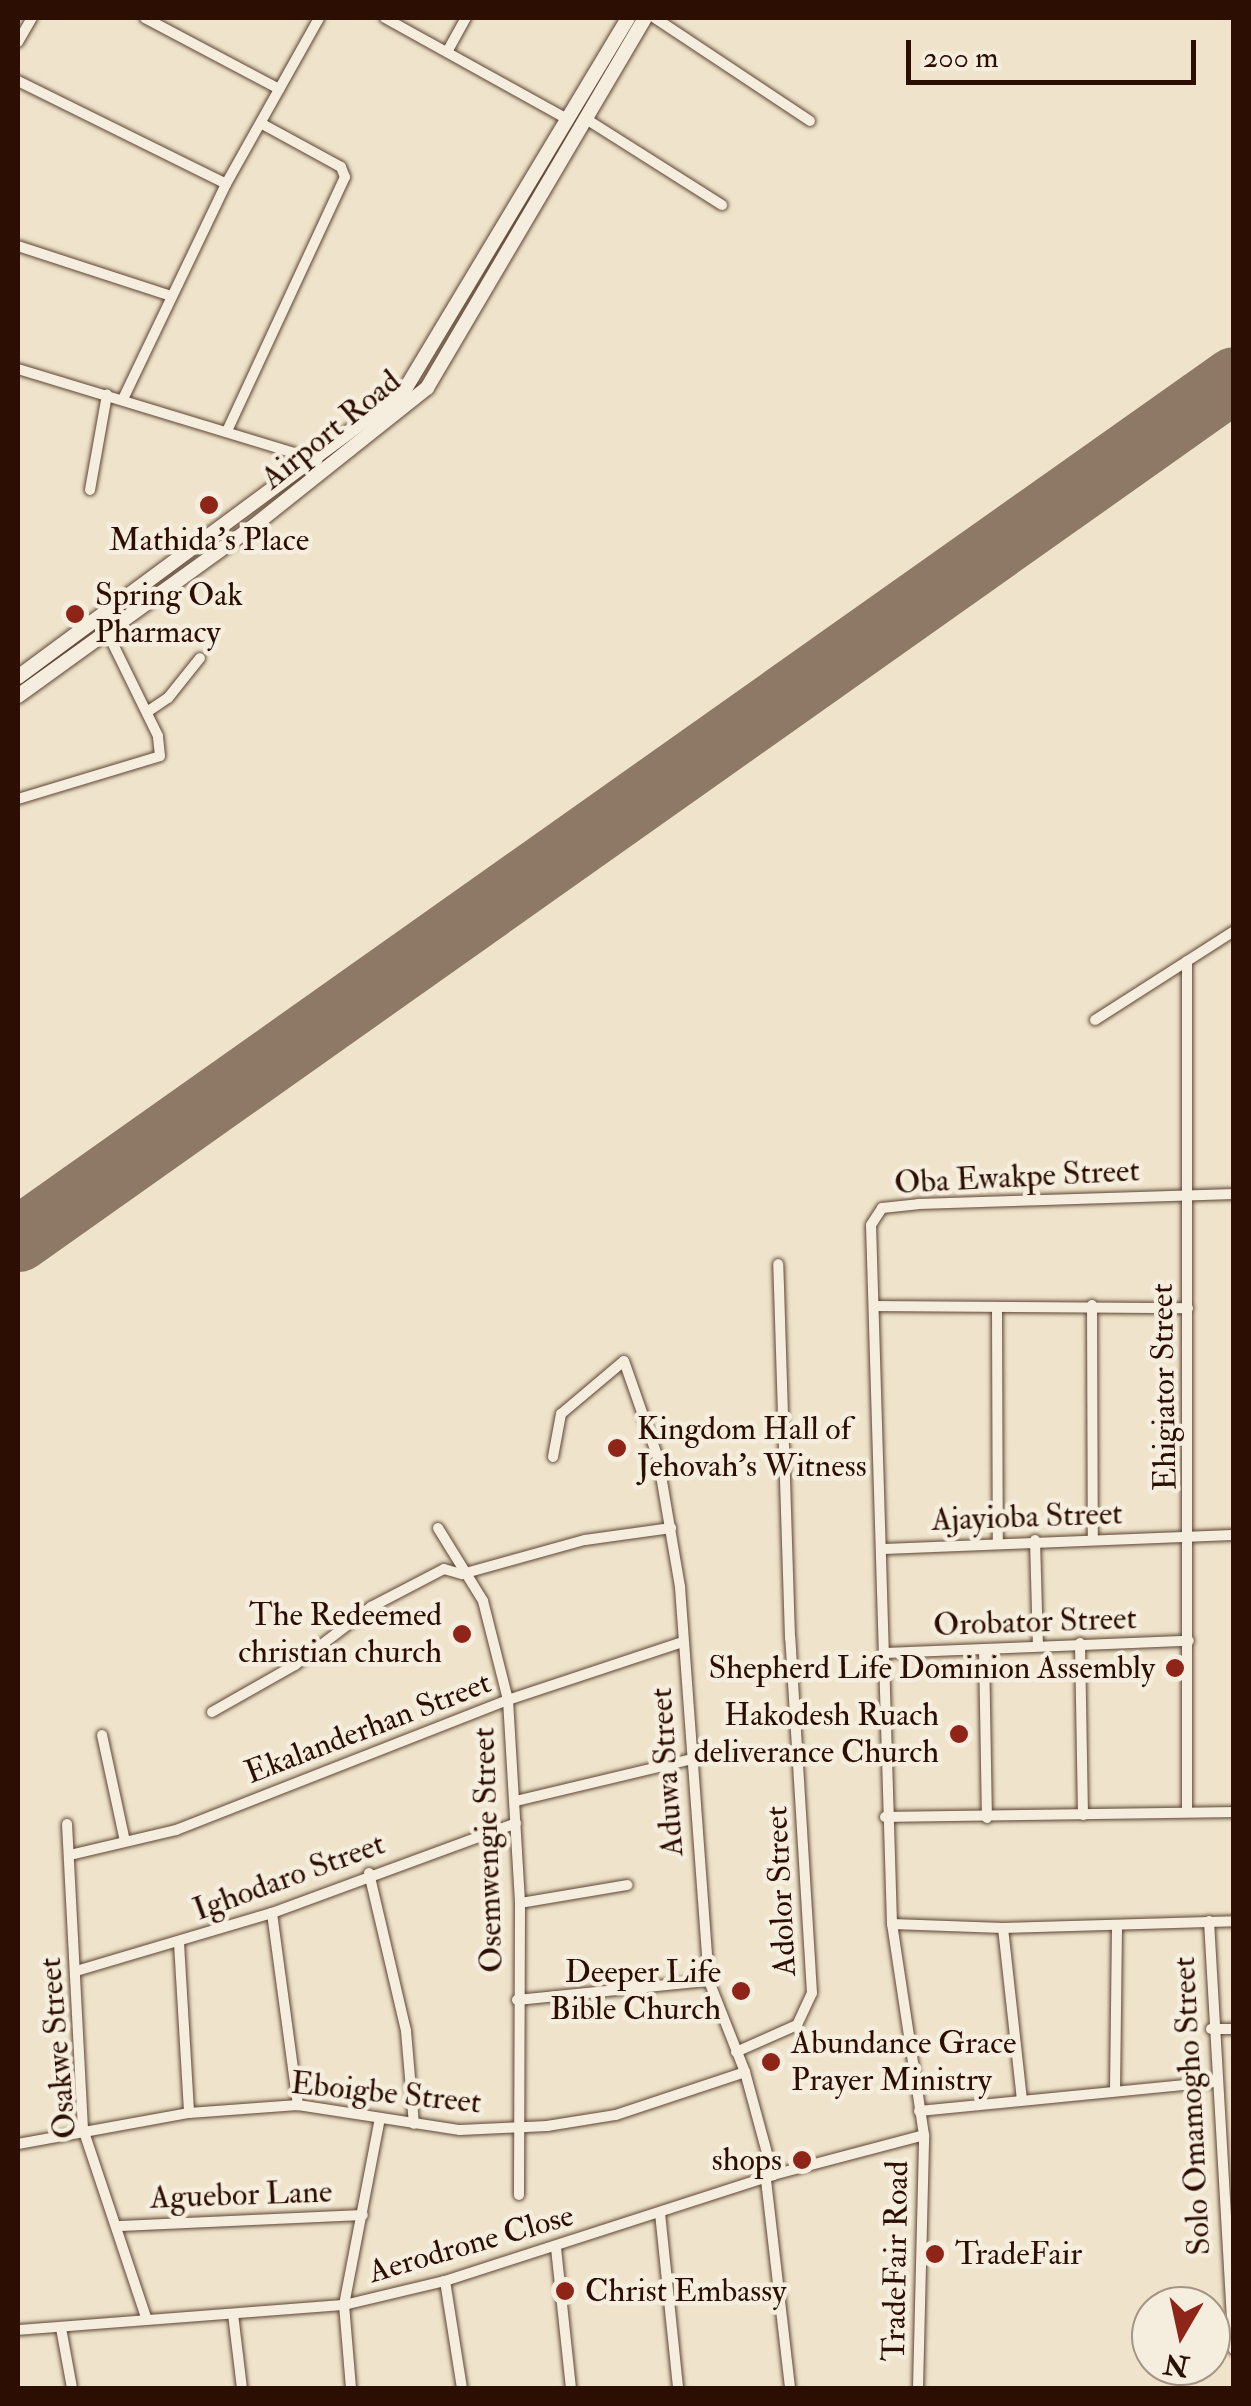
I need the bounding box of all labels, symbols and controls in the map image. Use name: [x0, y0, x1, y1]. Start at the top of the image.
scale bar: [911, 20, 1201, 82]
text: 200 m: [923, 39, 999, 76]
street label: Airport Road: [254, 362, 408, 498]
marker: Mathida's Place: [198, 494, 220, 516]
place label: Mathida's Place: [109, 521, 309, 559]
place label: Spring Oak Pharmacy: [95, 577, 243, 652]
marker: Spring Oak Pharmacy: [64, 603, 86, 625]
street label: Oba Ewakpe Street: [893, 1151, 1141, 1203]
street label: Ehigiator Street: [1143, 1283, 1185, 1491]
place label: Kingdom Hall of Jehovah's Witness: [637, 1411, 867, 1486]
marker: Kingdom Hall of Jehovah's Witness: [606, 1437, 628, 1459]
street label: Ajayioba Street: [931, 1494, 1123, 1540]
place label: The Redeemed christian church: [238, 1597, 442, 1672]
street label: Orobator Street: [933, 1599, 1137, 1645]
marker: The Redeemed christian church: [451, 1623, 473, 1645]
place label: Shepherd Life Dominion Assembly: [708, 1649, 1155, 1687]
marker: Shepherd Life Dominion Assembly: [1164, 1657, 1186, 1679]
street label: Ekalanderhan Street: [240, 1663, 496, 1793]
street label: Aduwa Street: [642, 1686, 692, 1858]
place label: Hakodesh Ruach deliverance Church: [694, 1697, 939, 1772]
marker: Hakodesh Ruach deliverance Church: [948, 1723, 970, 1745]
street label: Osemwengie Street: [465, 1727, 511, 1973]
street label: Adolor Street: [757, 1805, 805, 1977]
street label: Ighodaro Street: [188, 1825, 390, 1929]
place label: Deeper Life Bible Church: [550, 1954, 721, 2029]
street label: Osakwe Street: [31, 1956, 85, 2140]
street label: Solo Omamogho Street: [1165, 1956, 1219, 2256]
marker: Deeper Life Bible Church: [730, 1980, 752, 2002]
place label: Abundance Grace Prayer Ministry: [791, 2025, 1016, 2100]
marker: Abundance Grace Prayer Ministry: [760, 2051, 782, 2073]
street label: Eboigbe Street: [289, 2064, 483, 2122]
place label: shops: [712, 2141, 782, 2179]
marker: shops: [791, 2149, 813, 2171]
street label: TradeFair Road: [875, 2160, 917, 2362]
street label: Aguebor Lane: [149, 2173, 333, 2217]
street label: Aerodrone Close: [364, 2196, 578, 2292]
place label: TradeFair: [955, 2235, 1082, 2273]
marker: TradeFair: [924, 2243, 946, 2265]
place label: Christ Embassy: [585, 2272, 786, 2310]
marker: Christ Embassy: [554, 2280, 576, 2302]
north arrow: [1131, 2286, 1231, 2386]
text: N: [1161, 2345, 1192, 2383]

